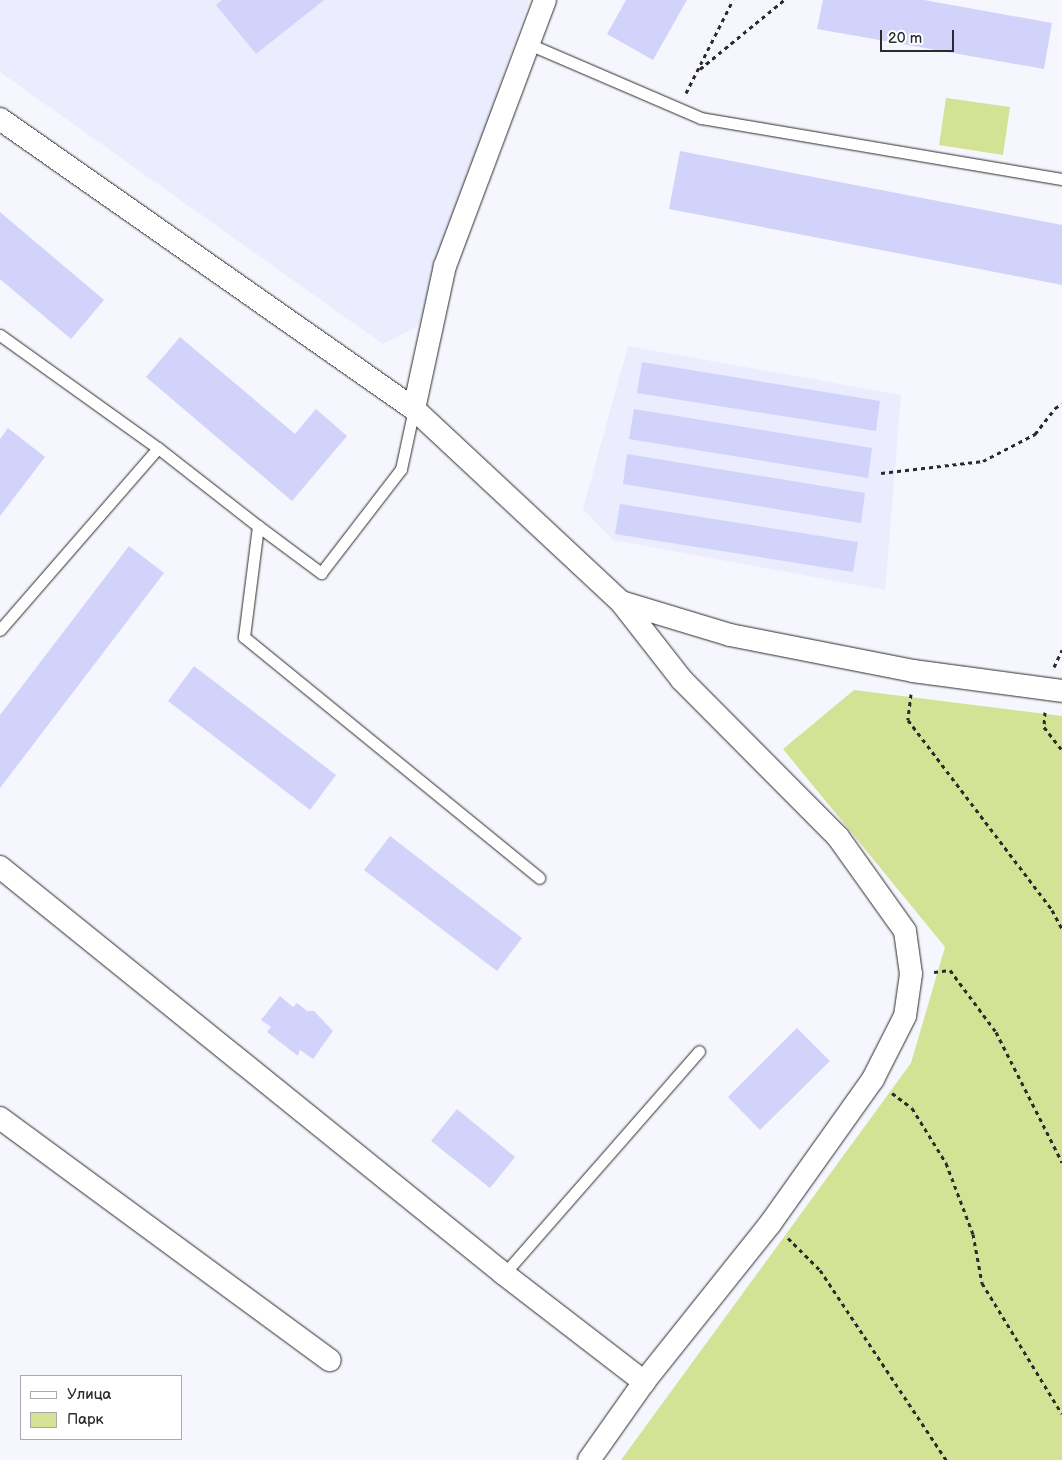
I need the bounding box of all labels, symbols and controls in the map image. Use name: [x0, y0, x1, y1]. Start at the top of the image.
scale bar: [882, 20, 956, 52]
text: 20 m: [888, 29, 922, 48]
legend: [20, 1375, 182, 1440]
text: Улица: [67, 1385, 111, 1404]
text: Парк: [67, 1410, 104, 1429]

